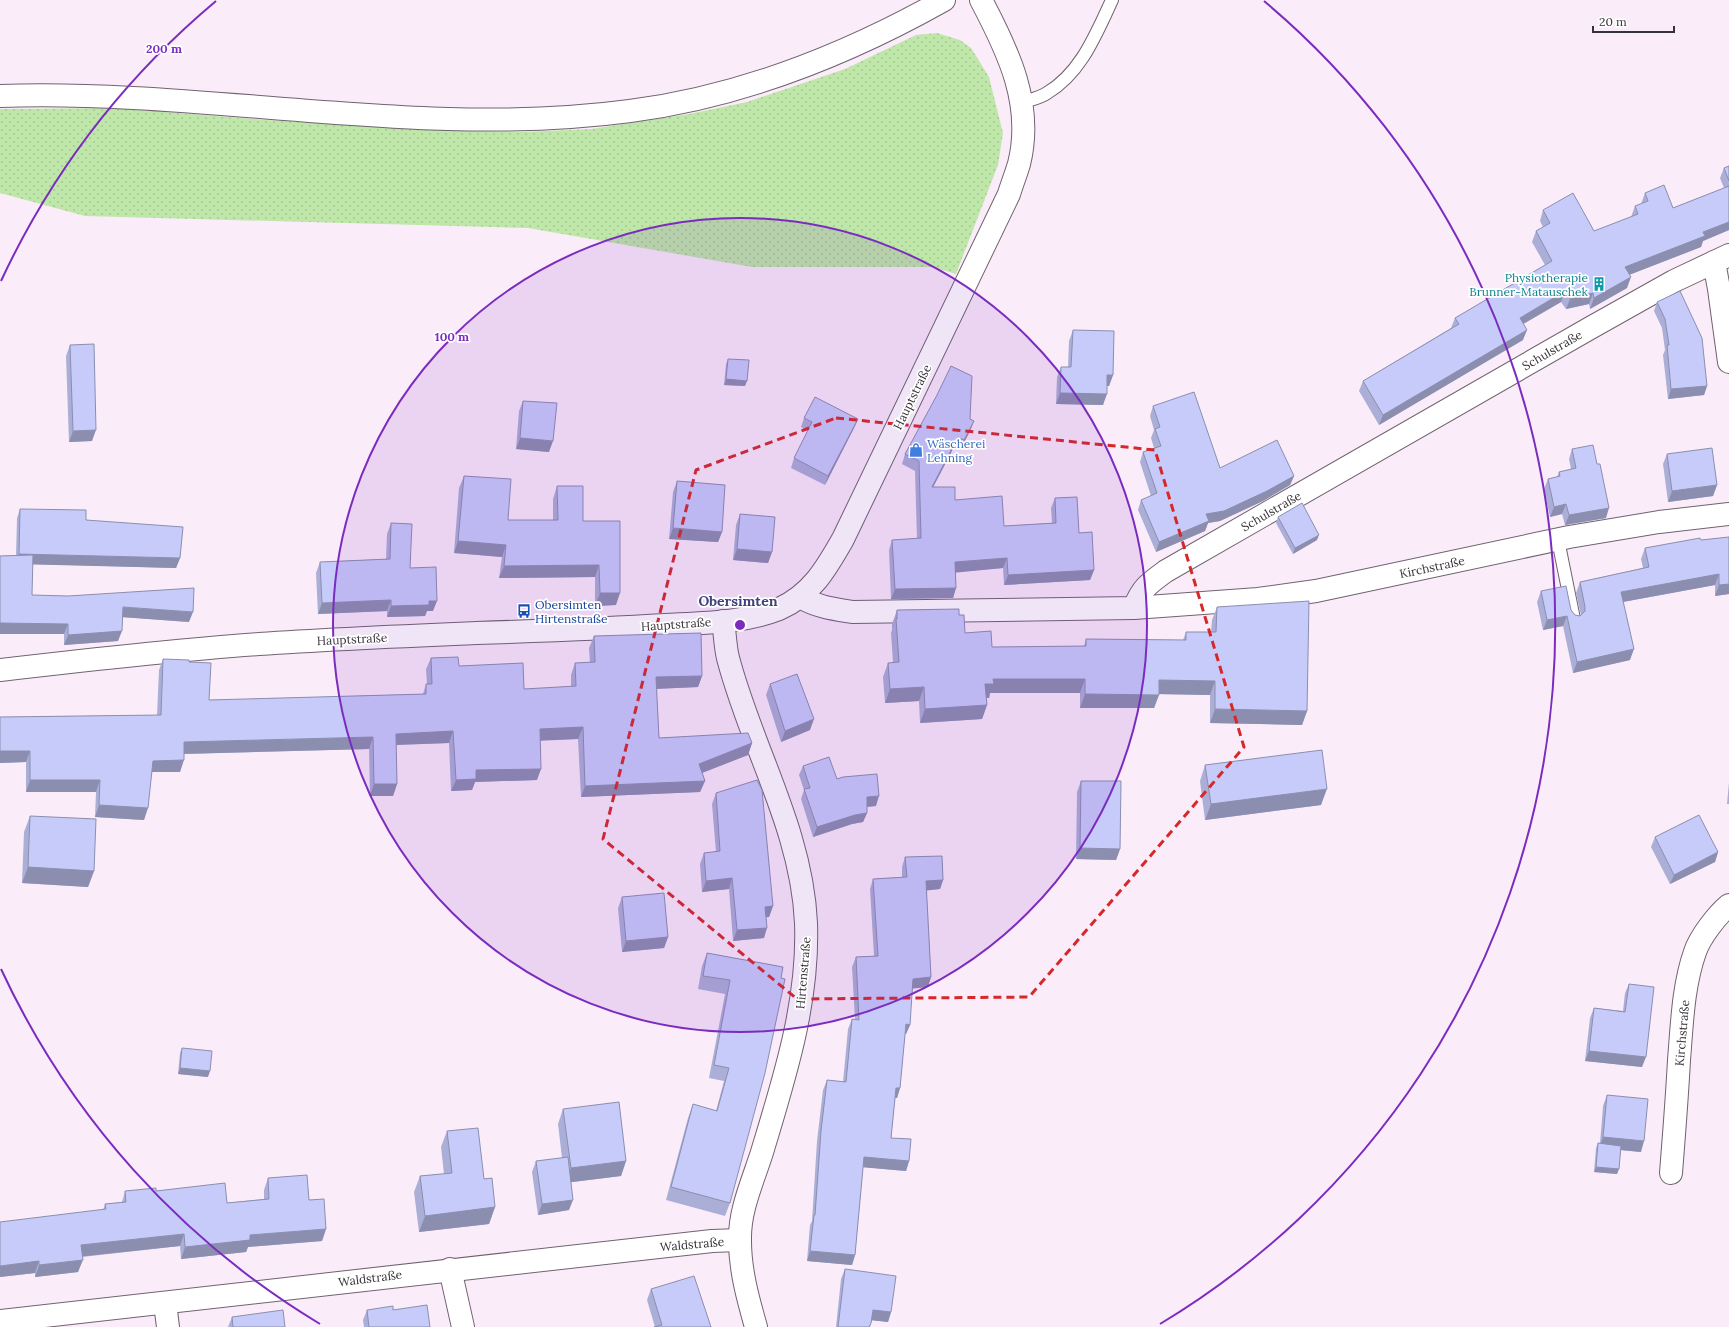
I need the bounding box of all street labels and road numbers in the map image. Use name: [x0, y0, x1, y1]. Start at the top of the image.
street label: Schulstraße: [1519, 327, 1585, 373]
street label: Hauptstraße: [890, 362, 934, 432]
street label: Schulstraße: [1238, 488, 1304, 534]
street label: Kirchstraße: [1398, 553, 1467, 581]
street label: Hauptstraße: [640, 614, 712, 634]
street label: Hauptstraße: [316, 630, 388, 648]
street label: Hirtenstraße: [792, 936, 814, 1010]
street label: Kirchstraße: [1672, 999, 1692, 1067]
street label: Waldstraße: [659, 1234, 725, 1254]
street label: Waldstraße: [337, 1267, 403, 1289]

